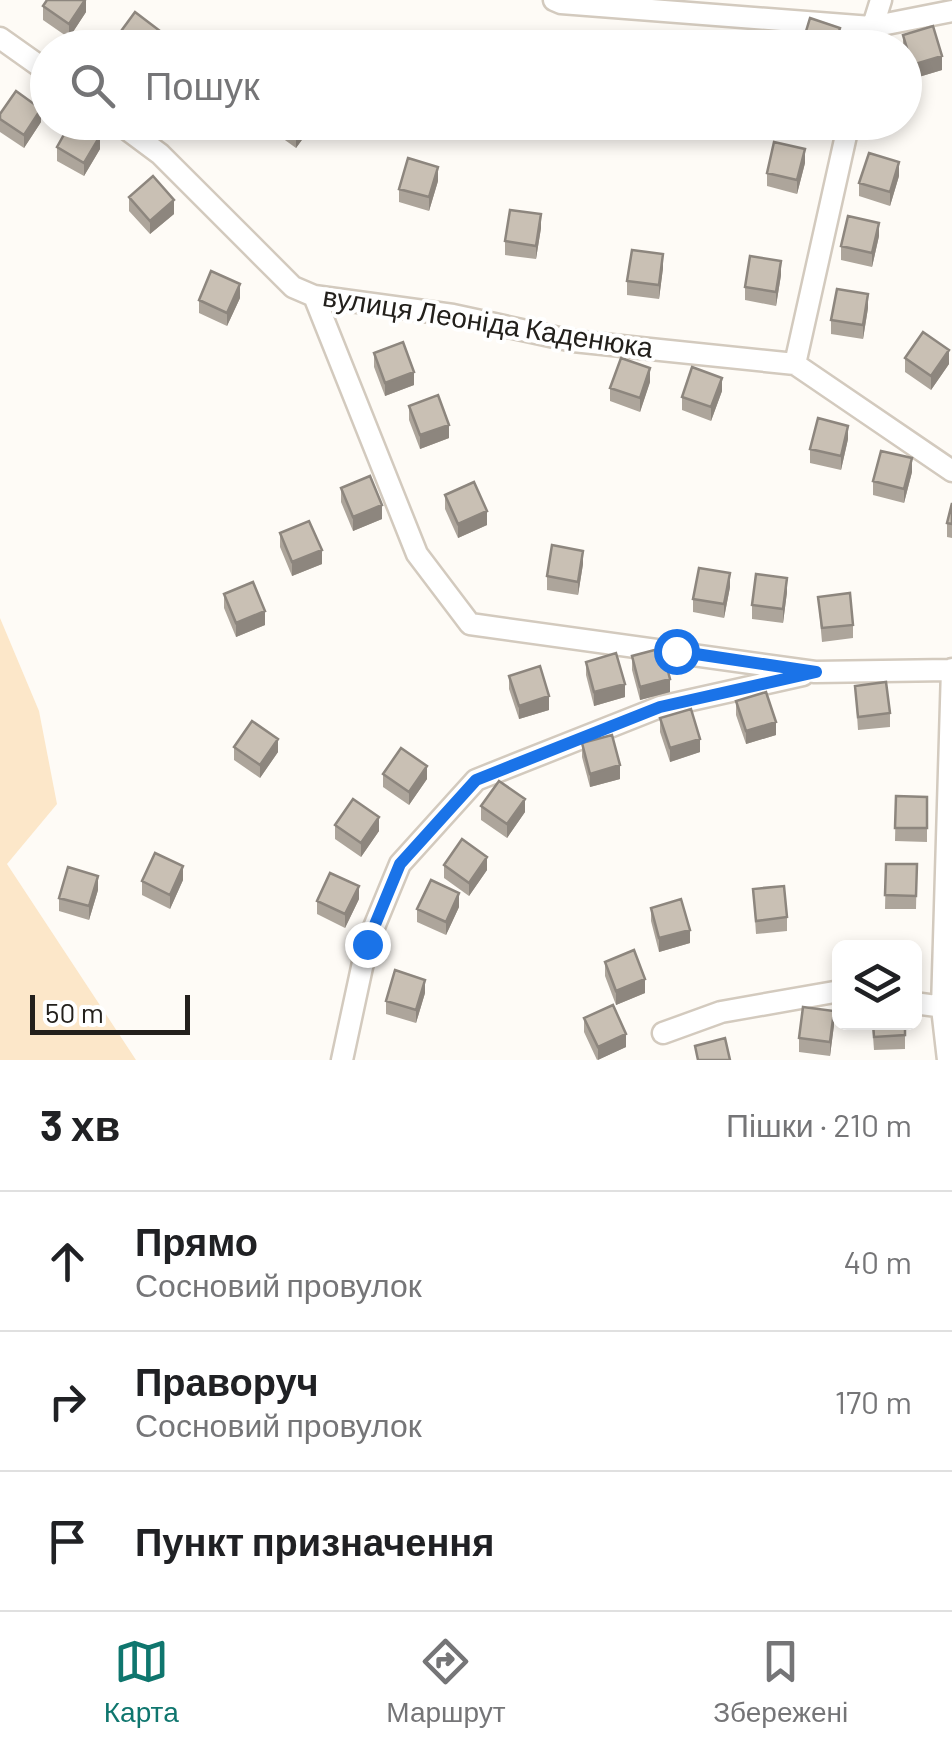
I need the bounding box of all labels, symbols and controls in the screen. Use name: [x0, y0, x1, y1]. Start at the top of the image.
search box: [30, 30, 922, 140]
icon: search: [65, 58, 120, 113]
text: Пошук: [145, 62, 260, 108]
street label: вулиця Леоніда Каденюка: [321, 278, 656, 364]
route start: [654, 629, 700, 675]
route end: [345, 922, 391, 968]
map controls: [832, 940, 922, 1030]
button: layers: [832, 940, 922, 1030]
scale bar: [30, 990, 190, 1034]
text: 50 m: [45, 995, 104, 1029]
text: 3 хв: [40, 1099, 120, 1149]
text: Пішки · 210 m: [726, 1105, 912, 1143]
text: Прямо: [135, 1218, 258, 1264]
icon: ahead: [40, 1234, 95, 1289]
text: 40 m: [843, 1242, 912, 1280]
text: Сосновий провулок: [135, 1265, 422, 1303]
text: Праворуч: [135, 1358, 319, 1404]
icon: right: [40, 1374, 95, 1429]
text: 170 m: [835, 1382, 912, 1420]
text: Сосновий провулок: [135, 1405, 422, 1443]
icon: arrive: [40, 1514, 95, 1569]
text: Пункт призначення: [135, 1518, 494, 1564]
tab: Карта: [104, 1634, 179, 1729]
tab: Маршрут: [386, 1634, 506, 1729]
tab: Збережені: [713, 1634, 848, 1729]

